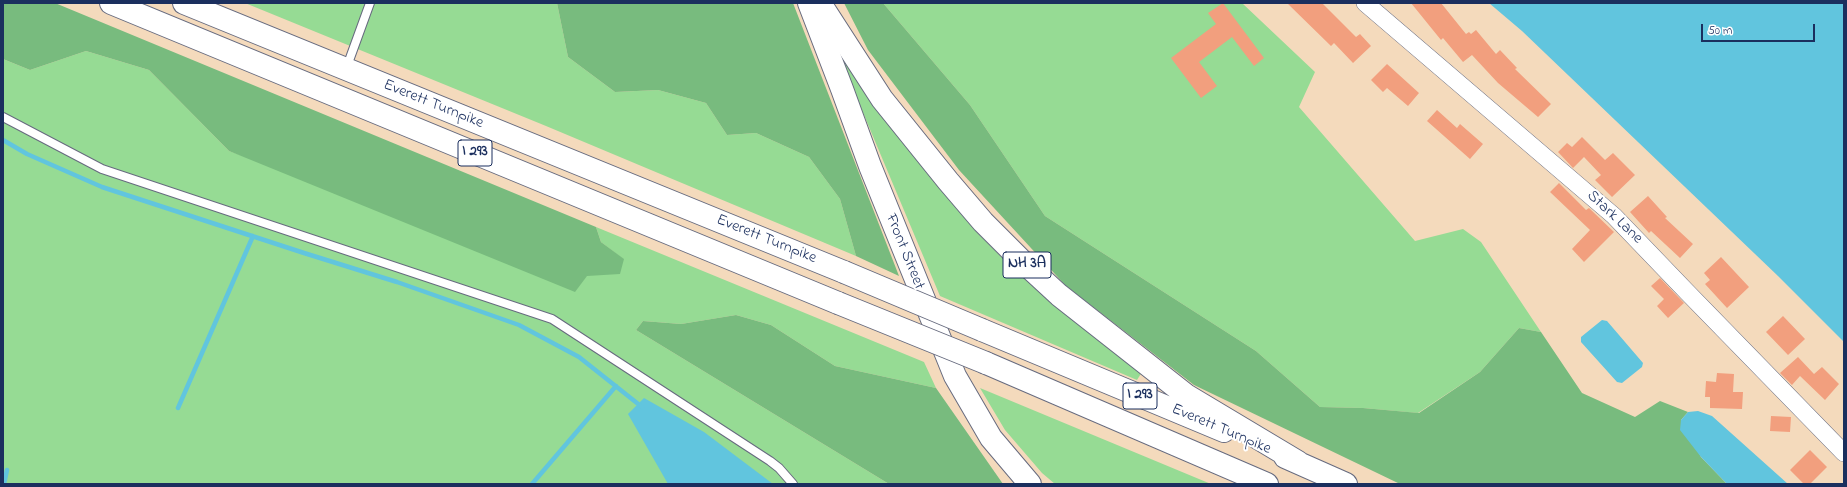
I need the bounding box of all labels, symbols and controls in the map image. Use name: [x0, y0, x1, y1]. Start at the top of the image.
scale bar: [1703, 16, 1817, 42]
text: 50 m: [1708, 22, 1732, 40]
street label: Everett Turnpike: [380, 76, 486, 134]
road number: I 293: [458, 140, 492, 166]
street label: Stark Lane: [1582, 187, 1646, 249]
street label: Everett Turnpike: [713, 211, 819, 269]
street label: Front Street: [880, 211, 928, 293]
road number: NH 3A: [1003, 252, 1051, 278]
road number: I 293: [1123, 383, 1157, 409]
street label: Everett Turnpike: [1168, 400, 1274, 460]

